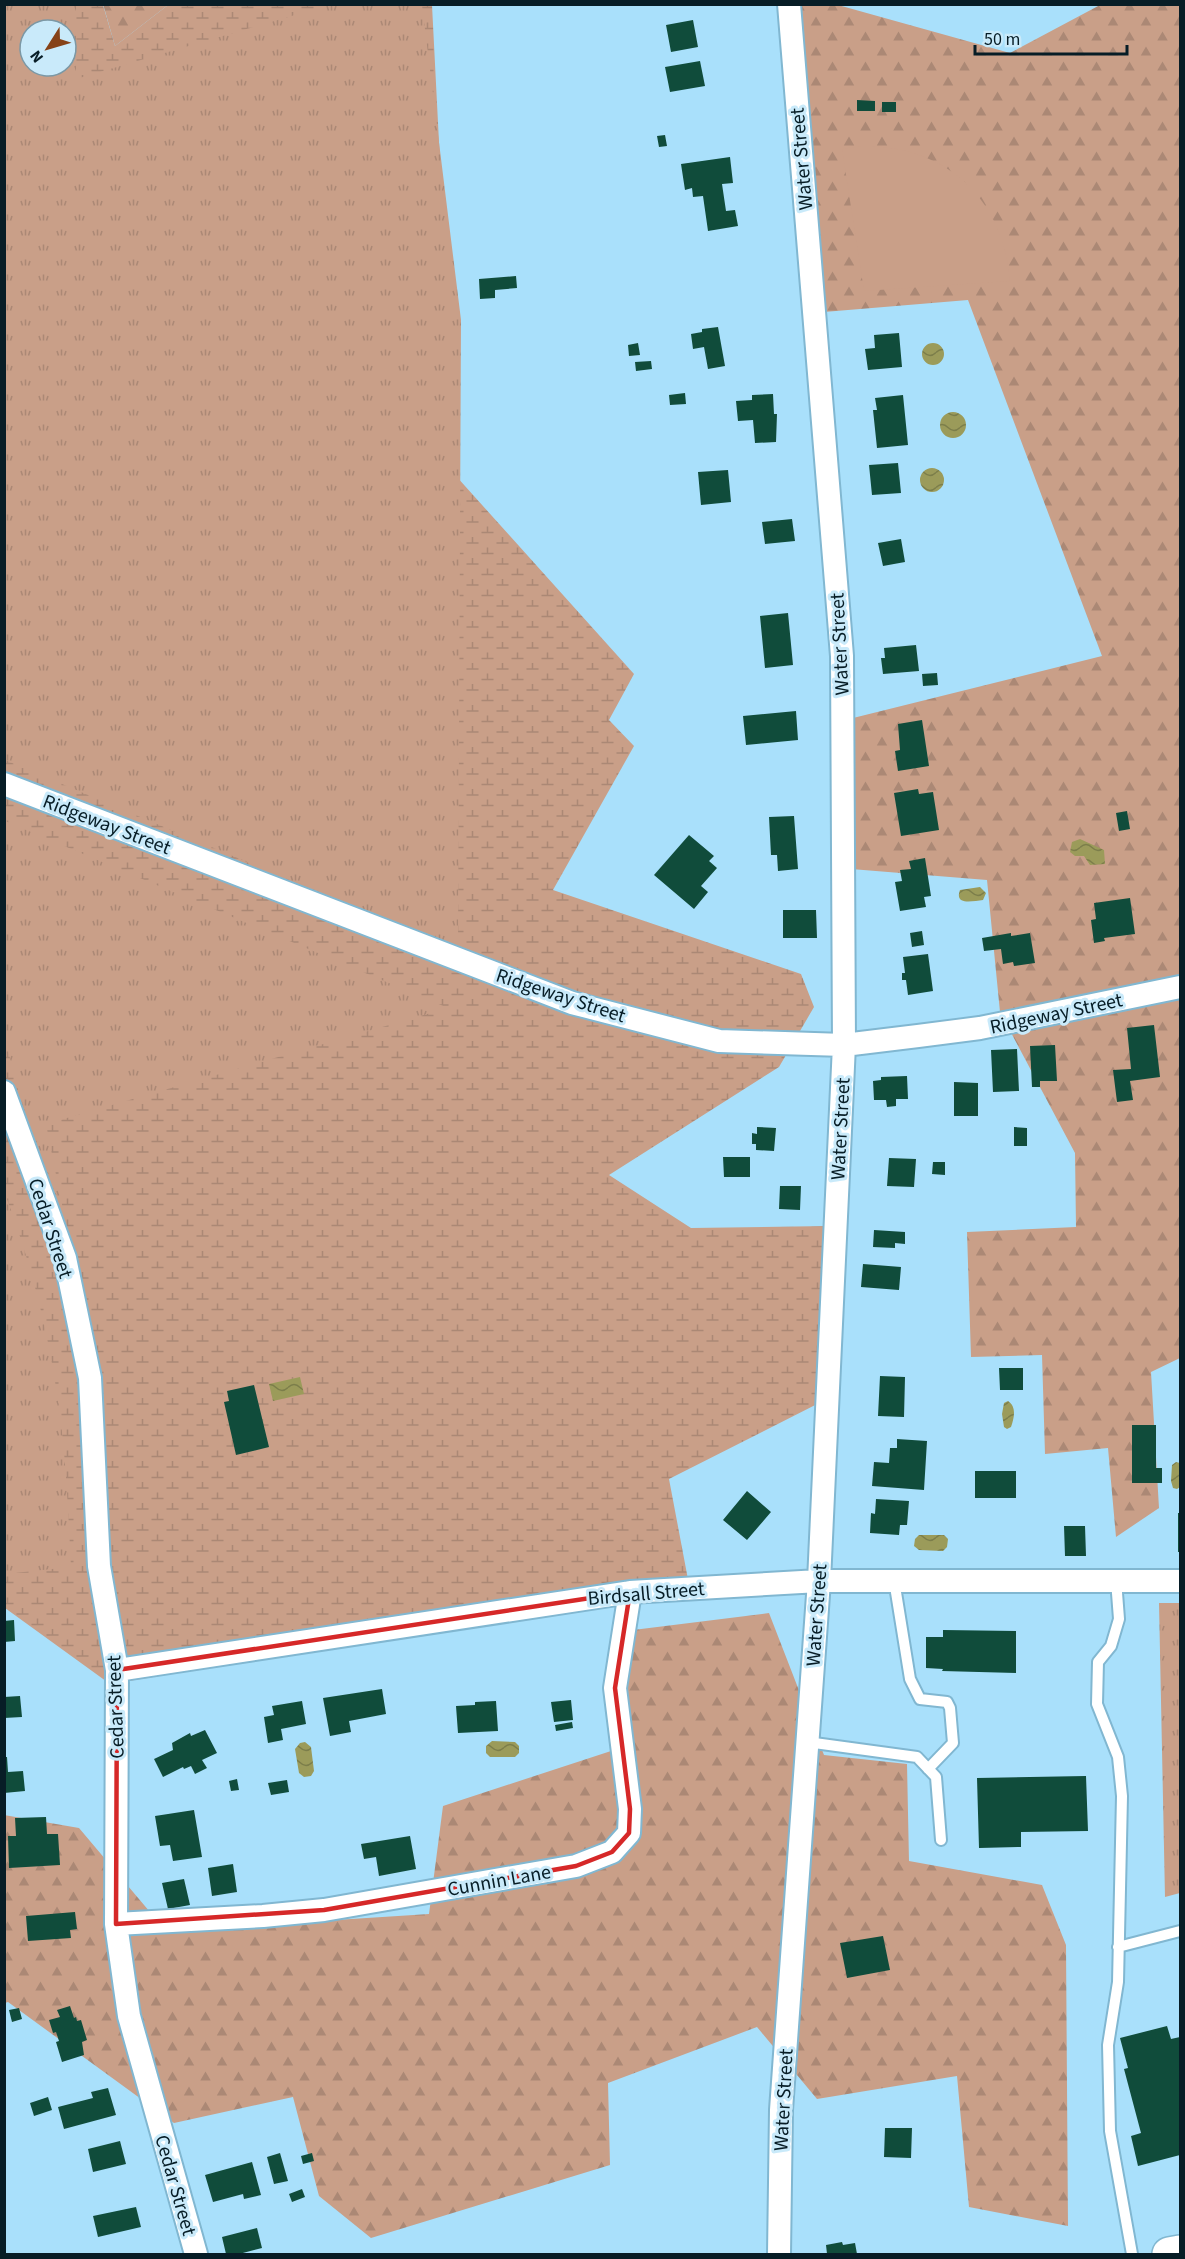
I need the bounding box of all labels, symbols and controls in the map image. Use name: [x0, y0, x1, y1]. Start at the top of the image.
north arrow: [18, 18, 78, 78]
scale bar: [975, 18, 1126, 56]
text: 50 m: [984, 27, 1020, 52]
text: N: [25, 46, 49, 67]
street label: Water Street: [784, 106, 820, 211]
street label: Water Street: [823, 592, 857, 696]
street label: Ridgeway Street: [39, 788, 175, 862]
street label: Ridgeway Street: [492, 962, 629, 1030]
street label: Ridgeway Street: [987, 986, 1125, 1042]
street label: Water Street: [824, 1077, 858, 1181]
street label: Cedar Street: [21, 1175, 79, 1282]
street label: Water Street: [799, 1563, 835, 1667]
street label: Birdsall Street: [586, 1575, 706, 1613]
street label: Cedar Street: [100, 1654, 132, 1759]
street label: Cunnin Lane: [445, 1858, 553, 1904]
street label: Water Street: [767, 2048, 801, 2152]
street label: Cedar Street: [147, 2132, 203, 2239]

